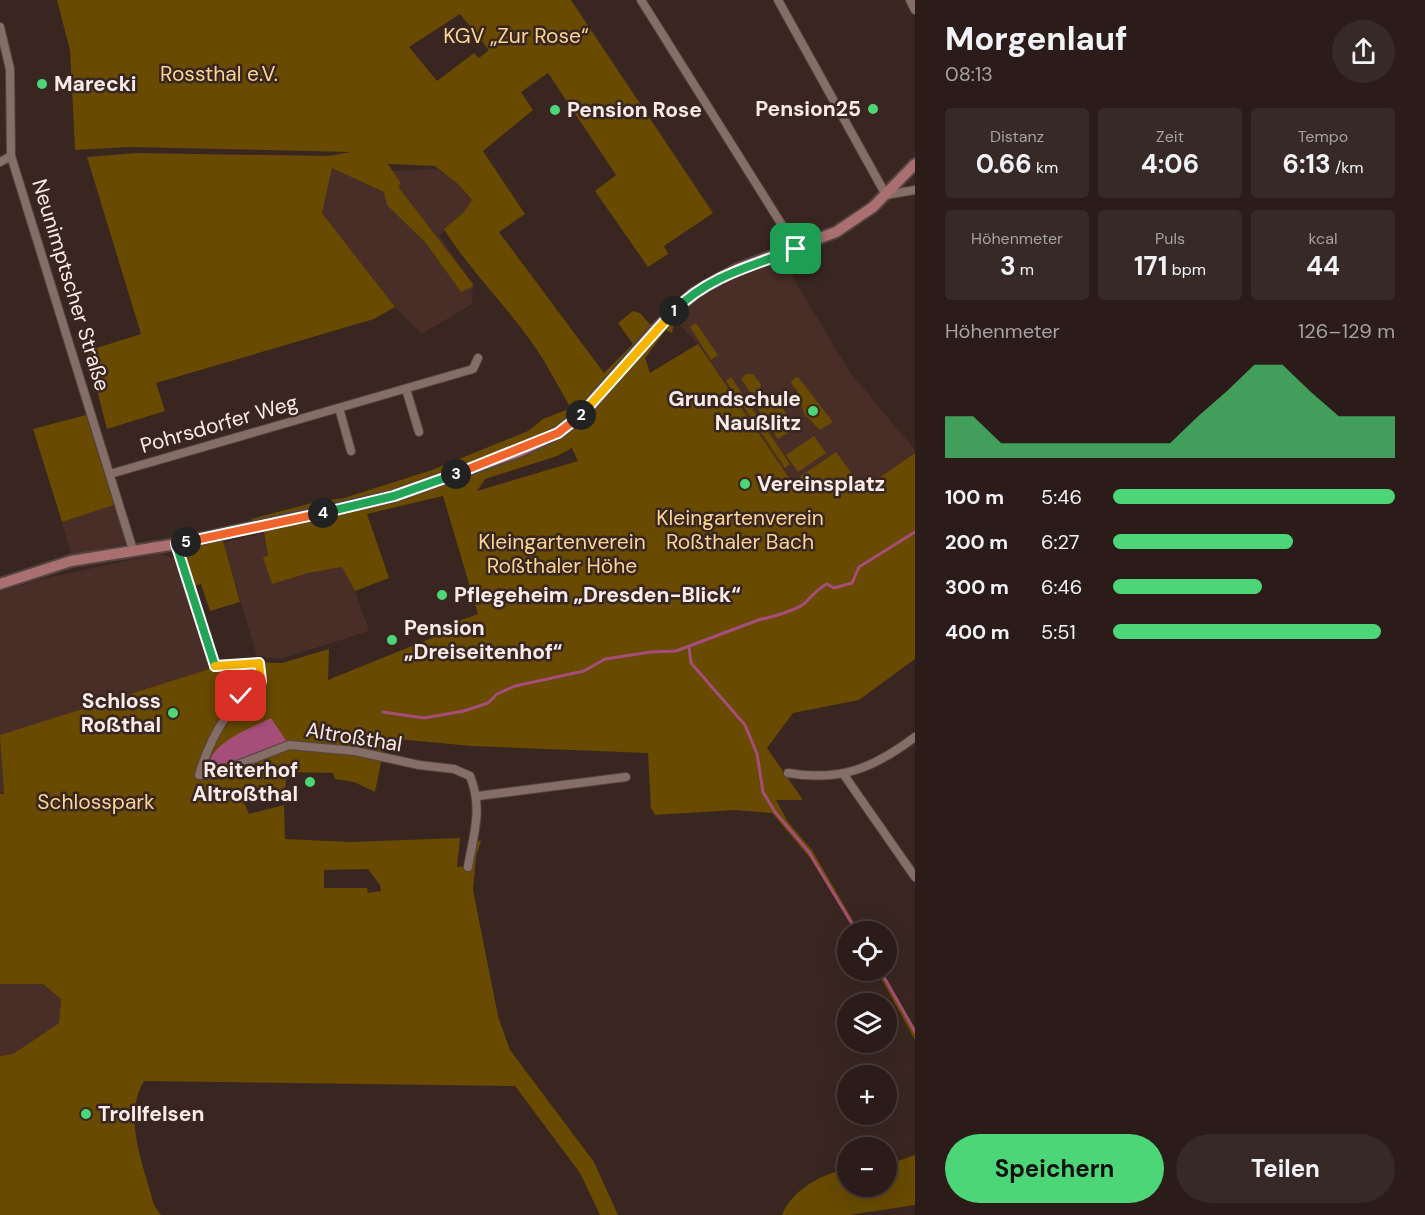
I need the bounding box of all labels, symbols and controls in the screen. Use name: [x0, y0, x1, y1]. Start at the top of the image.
text: Morgenlauf: [945, 17, 1127, 60]
button: share: [1332, 20, 1395, 83]
park label: KGV „Zur Rose“: [443, 22, 589, 50]
park label: Rossthal e.V.: [160, 60, 278, 88]
text: 08:13: [945, 61, 993, 87]
place label: Marecki: [54, 70, 137, 98]
marker: Marecki: [35, 77, 49, 91]
place label: Pension25: [755, 95, 861, 123]
place label: Pension Rose: [567, 96, 702, 124]
marker: Pension25: [866, 102, 880, 116]
marker: Pension Rose: [548, 103, 562, 117]
text: Distanz: [990, 126, 1044, 147]
text: Zeit: [1156, 126, 1184, 147]
text: Tempo: [1298, 126, 1348, 147]
text: 0.66: [976, 147, 1032, 181]
text: 4:06: [1141, 147, 1199, 181]
text: 6:13: [1282, 147, 1331, 181]
text: km: [1032, 157, 1058, 178]
text: /km: [1331, 157, 1364, 178]
street label: Neunimptscher Straße: [25, 176, 117, 394]
pin: [770, 223, 821, 274]
text: Höhenmeter: [971, 228, 1063, 249]
text: Puls: [1155, 228, 1185, 249]
text: kcal: [1309, 228, 1337, 249]
icon: arrive: [779, 232, 812, 265]
text: 3: [1000, 249, 1016, 283]
text: 171: [1134, 249, 1167, 283]
text: 44: [1306, 249, 1340, 283]
text: m: [1016, 259, 1034, 280]
text: bpm: [1167, 259, 1206, 280]
pin: 1: [659, 296, 689, 326]
text: 1: [671, 300, 677, 321]
text: Höhenmeter: [945, 318, 1060, 344]
text: 126–129 m: [1298, 318, 1395, 344]
place label: Grundschule Naußlitz: [668, 385, 801, 437]
street label: Pohrsdorfer Weg: [137, 388, 301, 460]
pin: 2: [566, 400, 596, 430]
text: 2: [576, 404, 586, 425]
marker: Grundschule Naußlitz: [806, 404, 820, 418]
pin: 3: [441, 459, 471, 489]
text: 3: [451, 463, 461, 484]
place label: Vereinsplatz: [757, 470, 885, 498]
marker: Vereinsplatz: [738, 477, 752, 491]
text: 100 m: [945, 484, 1004, 510]
text: 5:46: [1041, 484, 1082, 510]
pin: 4: [308, 498, 338, 528]
text: 4: [318, 502, 328, 523]
park label: Kleingartenverein Roßthaler Bach: [656, 504, 824, 556]
pin: 5: [171, 527, 201, 557]
park label: Kleingartenverein Roßthaler Höhe: [478, 528, 646, 580]
text: 200 m: [945, 529, 1008, 555]
text: 6:27: [1041, 529, 1079, 555]
text: 5: [181, 531, 191, 552]
text: 300 m: [945, 574, 1009, 600]
text: 6:46: [1041, 574, 1082, 600]
place label: Pflegeheim „Dresden-Blick“: [454, 581, 741, 609]
marker: Pflegeheim „Dresden-Blick“: [435, 588, 449, 602]
place label: Pension „Dreiseitenhof“: [404, 614, 562, 666]
text: 400 m: [945, 619, 1010, 645]
text: 5:51: [1041, 619, 1076, 645]
marker: Pension „Dreiseitenhof“: [385, 633, 399, 647]
pin: [215, 670, 266, 721]
icon: check: [224, 679, 257, 712]
place label: Schloss Roßthal: [81, 687, 161, 739]
marker: Schloss Roßthal: [166, 706, 180, 720]
street label: Altroßthal: [304, 716, 404, 758]
place label: Reiterhof Altroßthal: [192, 756, 298, 808]
marker: Reiterhof Altroßthal: [303, 775, 317, 789]
park label: Schlosspark: [37, 788, 155, 816]
map controls: [837, 921, 897, 1197]
button: locate: [837, 921, 897, 981]
button: layers: [837, 993, 897, 1053]
button: +: [837, 1065, 897, 1125]
place label: Trollfelsen: [98, 1100, 204, 1128]
marker: Trollfelsen: [79, 1107, 93, 1121]
button: Speichern: [945, 1134, 1164, 1203]
button: Teilen: [1176, 1134, 1395, 1203]
button: −: [837, 1137, 897, 1197]

